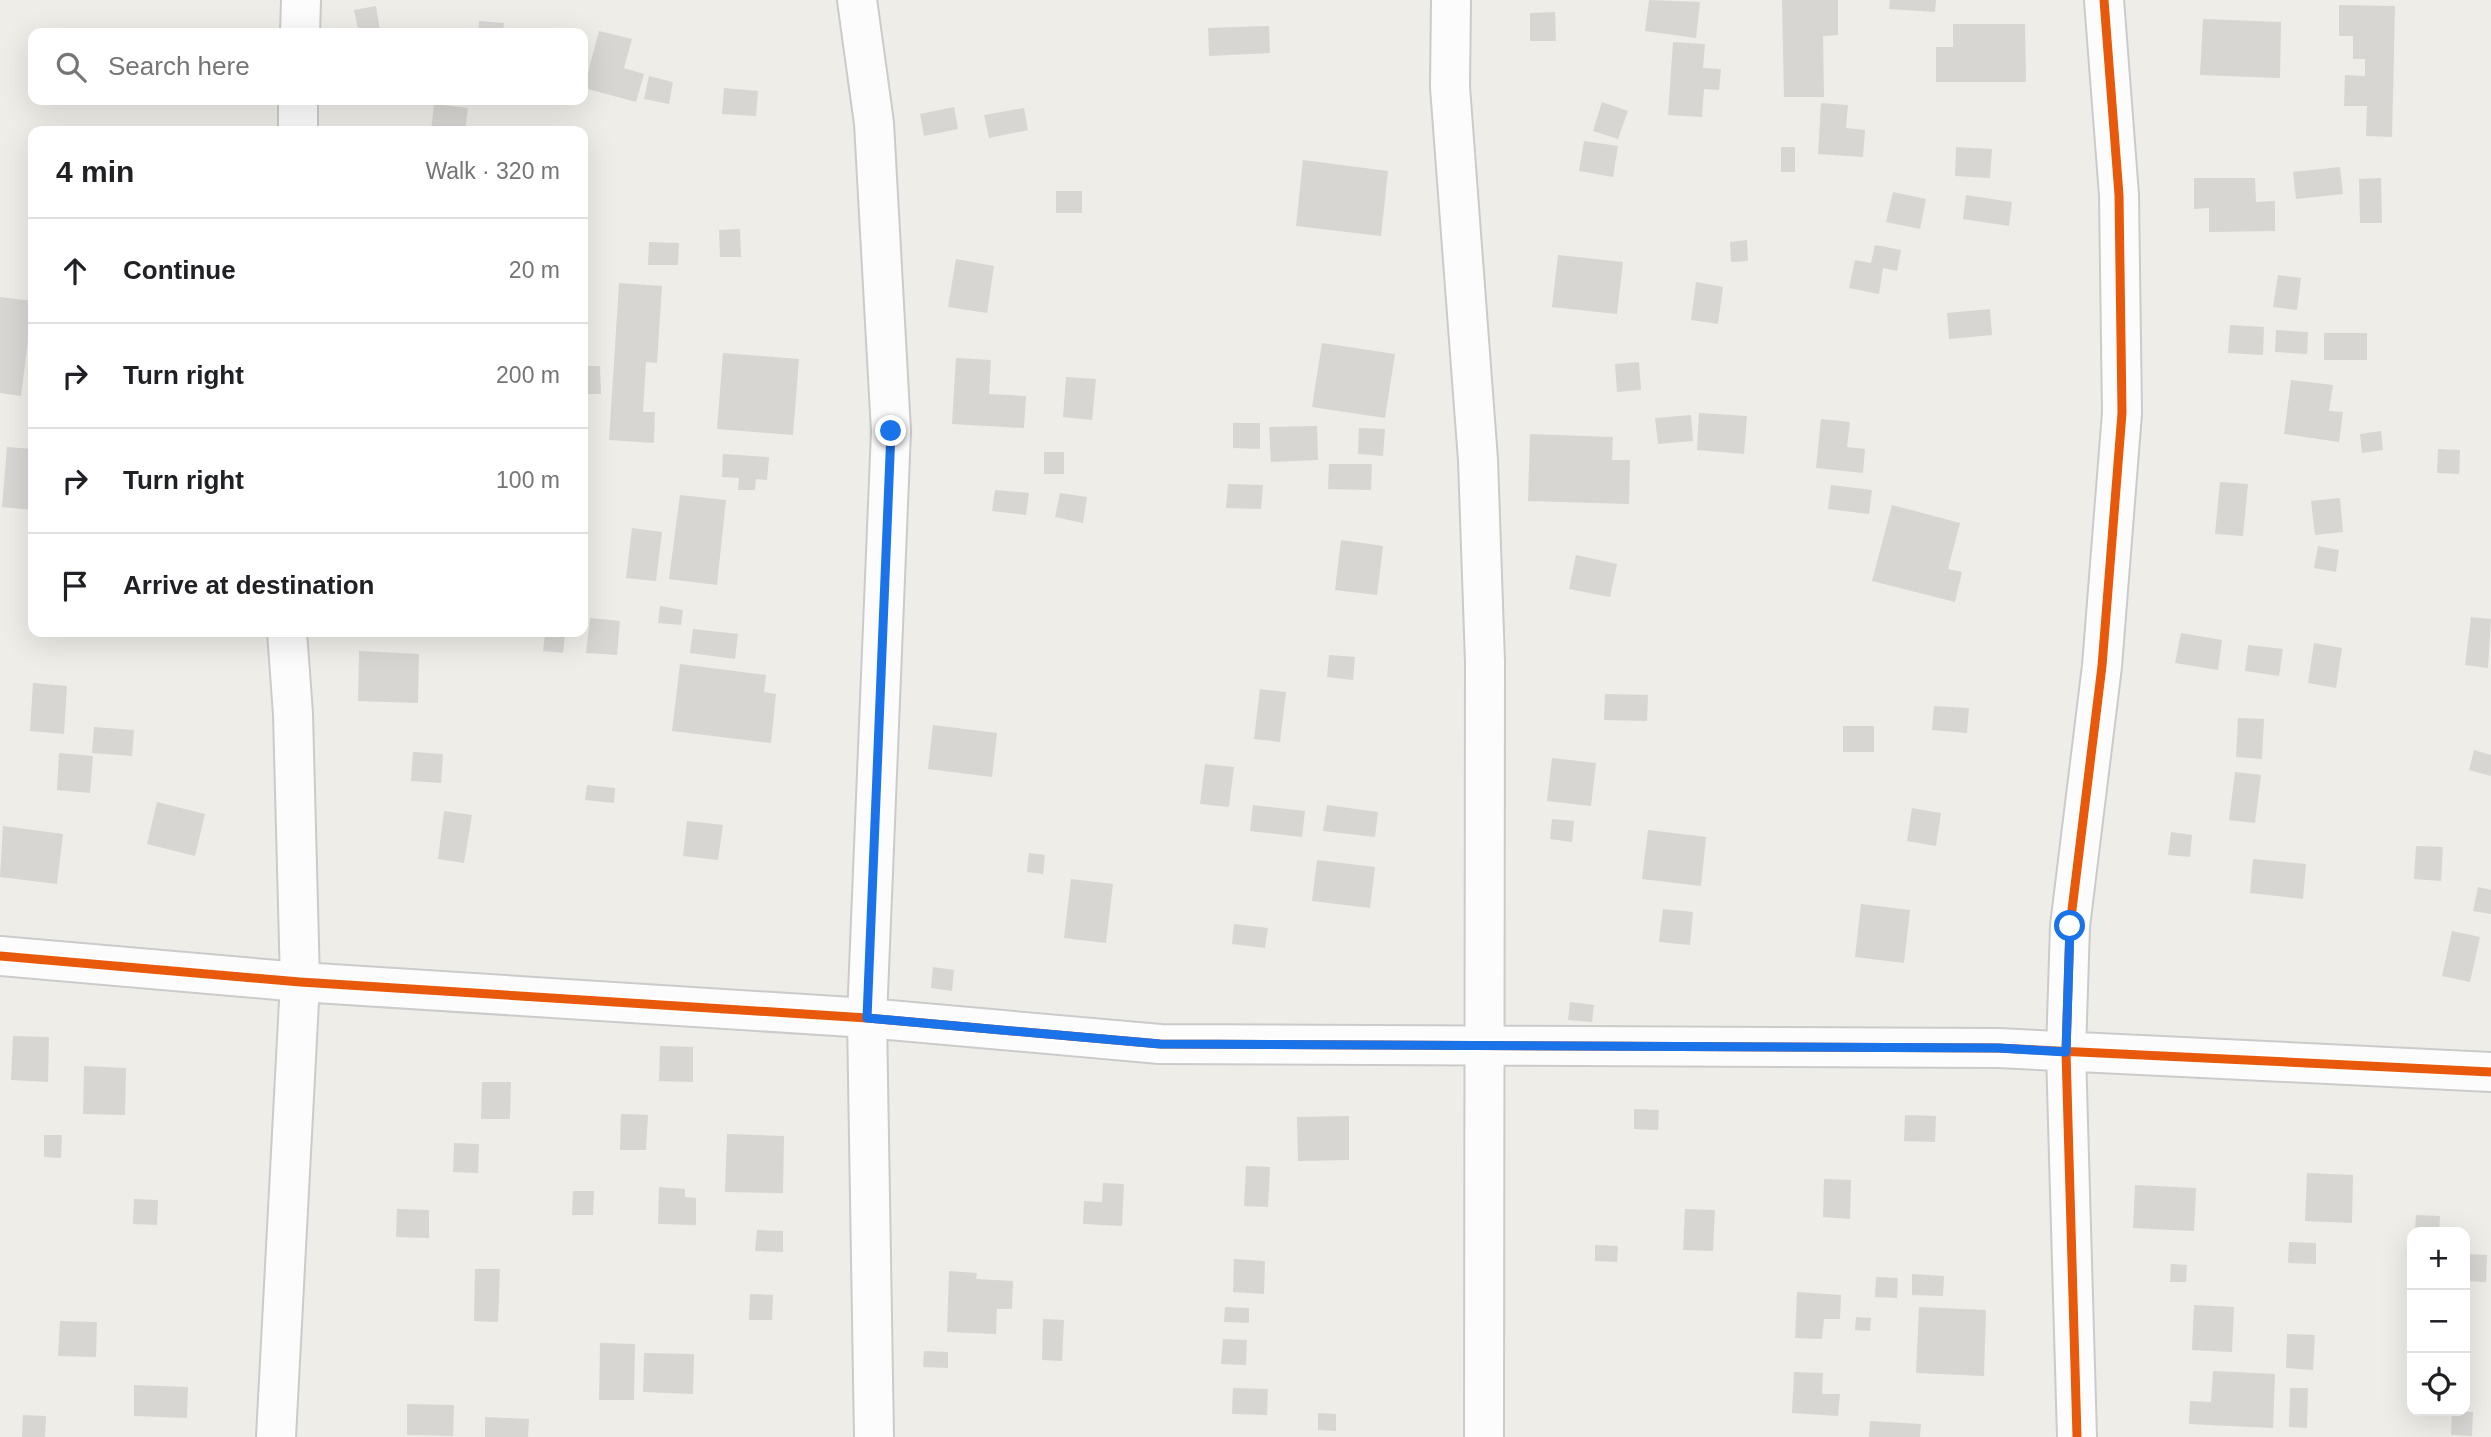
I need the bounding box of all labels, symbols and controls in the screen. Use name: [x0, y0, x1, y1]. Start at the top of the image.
search box: [28, 28, 588, 105]
icon: search: [52, 48, 90, 86]
text: Search here: [108, 51, 250, 81]
text: 4 min: [56, 155, 134, 188]
text: Walk · 320 m: [425, 158, 560, 184]
icon: ahead: [56, 252, 94, 290]
text: Continue: [123, 255, 236, 285]
text: 20 m: [509, 257, 560, 283]
icon: right: [56, 357, 94, 395]
text: Turn right: [123, 360, 244, 390]
text: 200 m: [496, 362, 560, 388]
route end: [875, 415, 906, 446]
icon: right: [56, 462, 94, 500]
text: Turn right: [123, 465, 244, 495]
text: 100 m: [496, 467, 560, 493]
icon: arrive: [56, 567, 94, 605]
text: Arrive at destination: [123, 570, 374, 600]
route start: [2054, 910, 2085, 941]
map controls: [2407, 1227, 2470, 1416]
button: +: [2407, 1227, 2470, 1290]
button: −: [2407, 1290, 2470, 1353]
button: locate: [2407, 1353, 2470, 1416]

